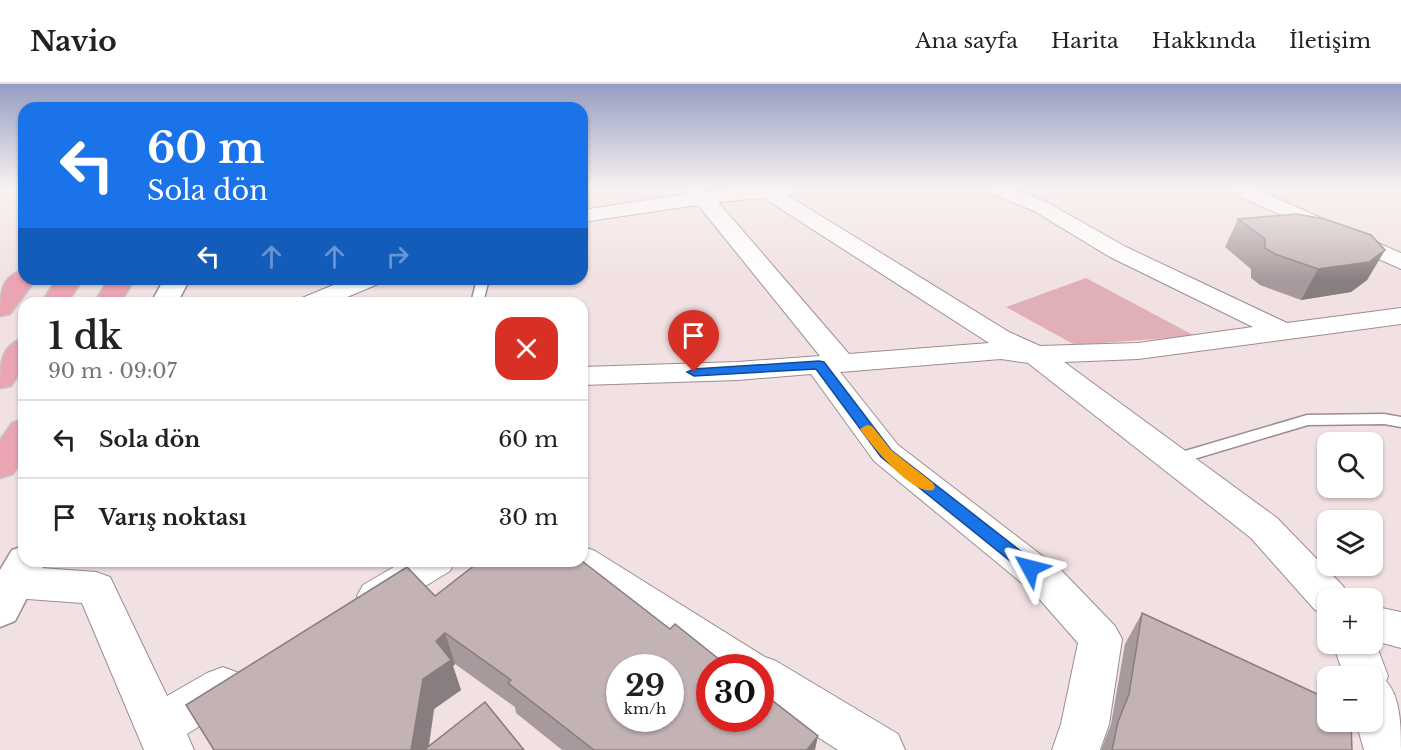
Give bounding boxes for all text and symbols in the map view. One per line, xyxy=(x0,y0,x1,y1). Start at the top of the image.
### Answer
text: Navio xyxy=(30,24,117,59)
text: Ana sayfa xyxy=(915,28,1018,54)
text: Harita xyxy=(1051,28,1119,54)
text: Hakkında xyxy=(1152,28,1256,54)
text: İletişim xyxy=(1289,28,1371,54)
text: 60 m xyxy=(147,122,265,174)
icon: left xyxy=(48,126,126,204)
text: Sola dön xyxy=(147,174,268,207)
icon: left xyxy=(192,240,225,273)
icon: ahead xyxy=(255,240,288,273)
icon: ahead xyxy=(318,240,351,273)
icon: right xyxy=(381,240,414,273)
pin xyxy=(668,310,719,372)
text: 1 dk xyxy=(48,314,122,359)
button: close xyxy=(495,317,558,380)
icon: arrive xyxy=(677,319,710,352)
text: 90 m · 09:07 xyxy=(48,359,177,383)
icon: left xyxy=(48,423,81,456)
text: Sola dön xyxy=(99,426,200,453)
text: 60 m xyxy=(498,426,558,453)
map controls xyxy=(1317,432,1383,732)
button: search xyxy=(1317,432,1383,498)
icon: arrive xyxy=(48,501,81,534)
text: Varış noktası xyxy=(99,504,247,531)
text: 30 m xyxy=(499,504,558,531)
button: layers xyxy=(1317,510,1383,576)
position arrow xyxy=(998,536,1062,600)
button: + xyxy=(1317,588,1383,654)
speed limit sign: 30 xyxy=(696,654,774,732)
button: − xyxy=(1317,666,1383,732)
text: 29 xyxy=(625,667,665,704)
text: km/h xyxy=(624,699,666,718)

